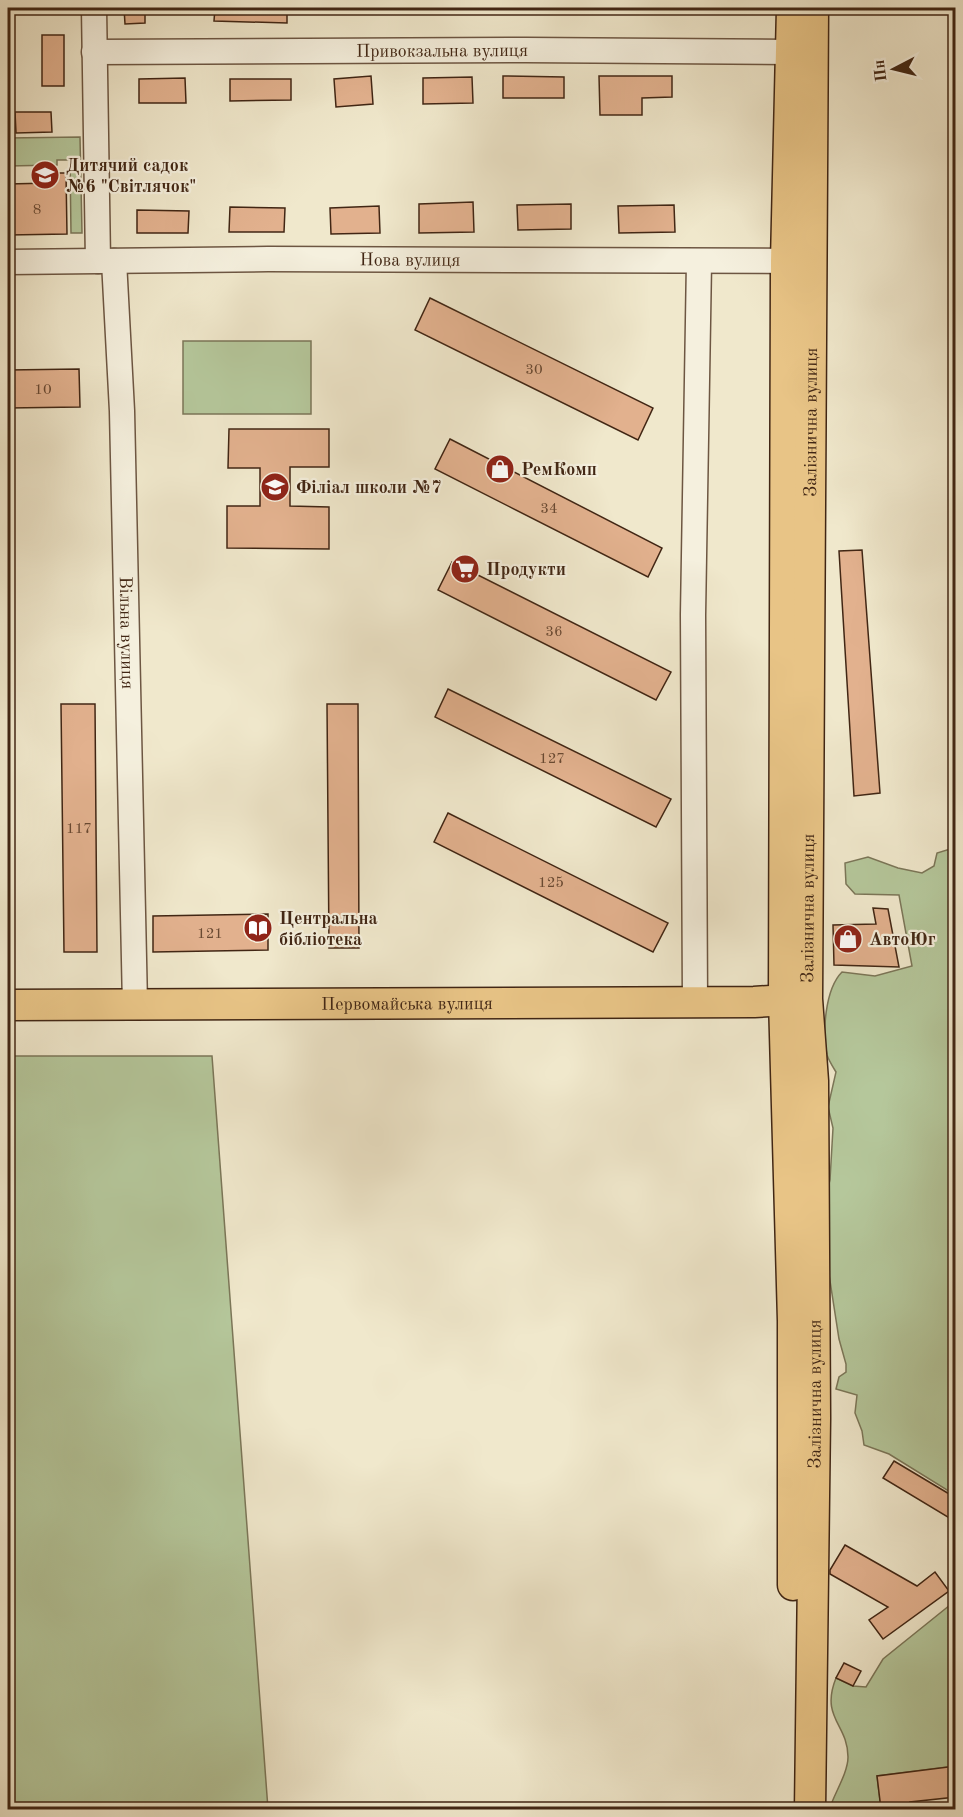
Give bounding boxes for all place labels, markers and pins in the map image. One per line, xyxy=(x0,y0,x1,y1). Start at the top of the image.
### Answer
place label: Дитячий садок №6 "Світлячок" xyxy=(66,157,196,196)
school or university icon: Дитячий садок №6 "Світлячок" xyxy=(29,159,61,191)
shop icon: РемКомп xyxy=(484,453,516,485)
place label: РемКомп xyxy=(521,461,597,479)
school or university icon: Філіал школи №7 xyxy=(259,471,291,503)
place label: Філіал школи №7 xyxy=(296,479,442,497)
supermarket icon: Продукти xyxy=(449,553,481,585)
place label: Продукти xyxy=(486,561,566,579)
place label: Центральна бібліотека xyxy=(279,910,378,949)
library icon: Центральна бібліотека xyxy=(242,912,274,944)
shop icon: АвтоЮг xyxy=(832,923,864,955)
place label: АвтоЮг xyxy=(869,931,936,949)

